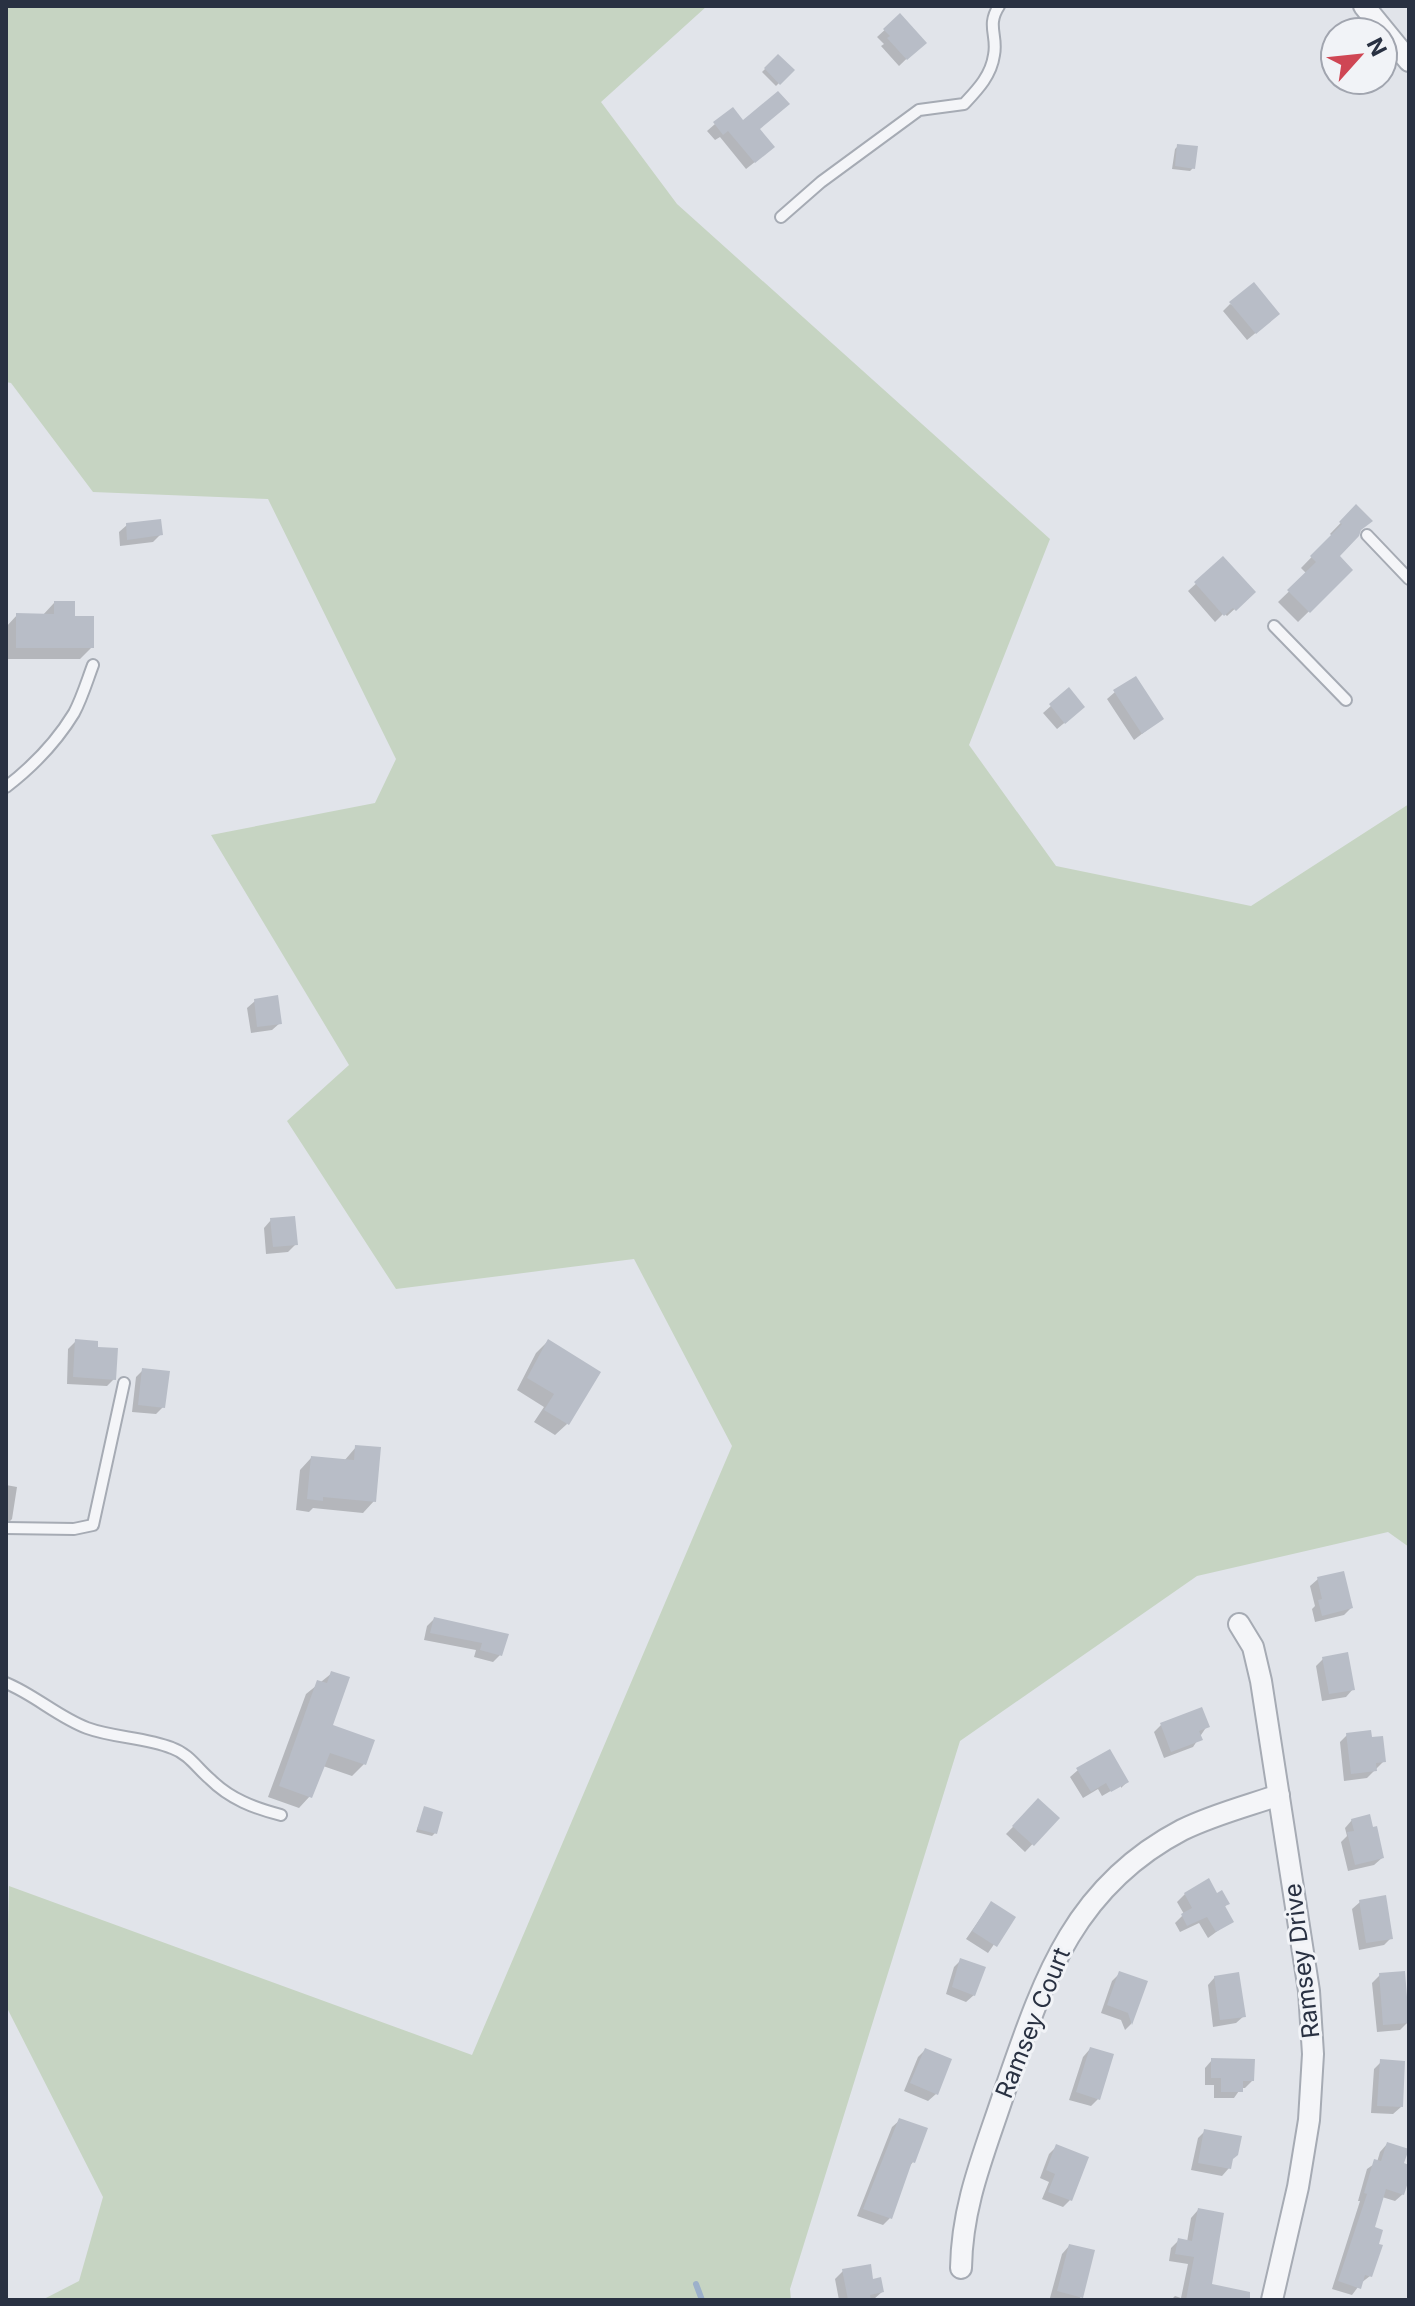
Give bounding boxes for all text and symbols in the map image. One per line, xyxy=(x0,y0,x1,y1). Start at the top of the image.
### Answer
north arrow xyxy=(1319,16,1399,96)
text: N xyxy=(1361,34,1392,60)
street label: Ramsey Drive xyxy=(1278,1882,1325,2040)
street label: Ramsey Court xyxy=(989,1943,1076,2102)

